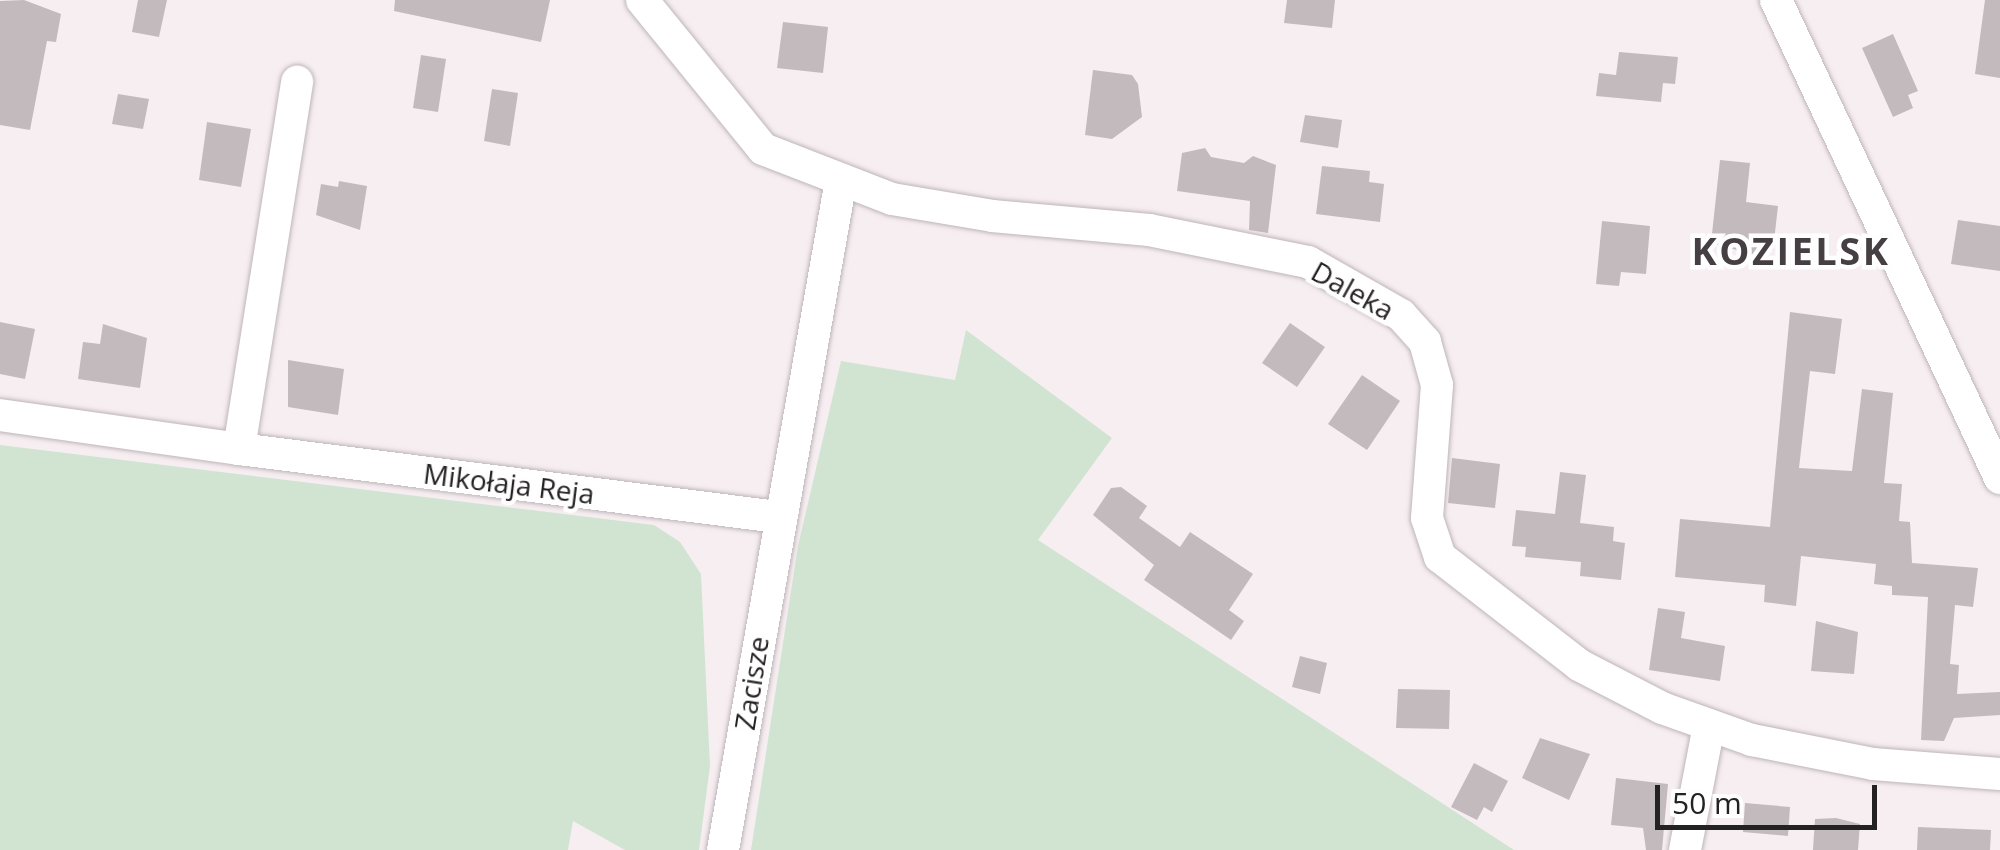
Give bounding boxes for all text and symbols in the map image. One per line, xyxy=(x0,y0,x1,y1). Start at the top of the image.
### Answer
district label: KOZIELSK xyxy=(1692,228,1890,274)
street label: Daleka xyxy=(1306,254,1400,326)
street label: Mikołaja Reja xyxy=(422,456,596,510)
street label: Zacisze xyxy=(727,634,775,732)
scale bar xyxy=(1660,765,1882,827)
text: 50 m xyxy=(1672,782,1742,823)

